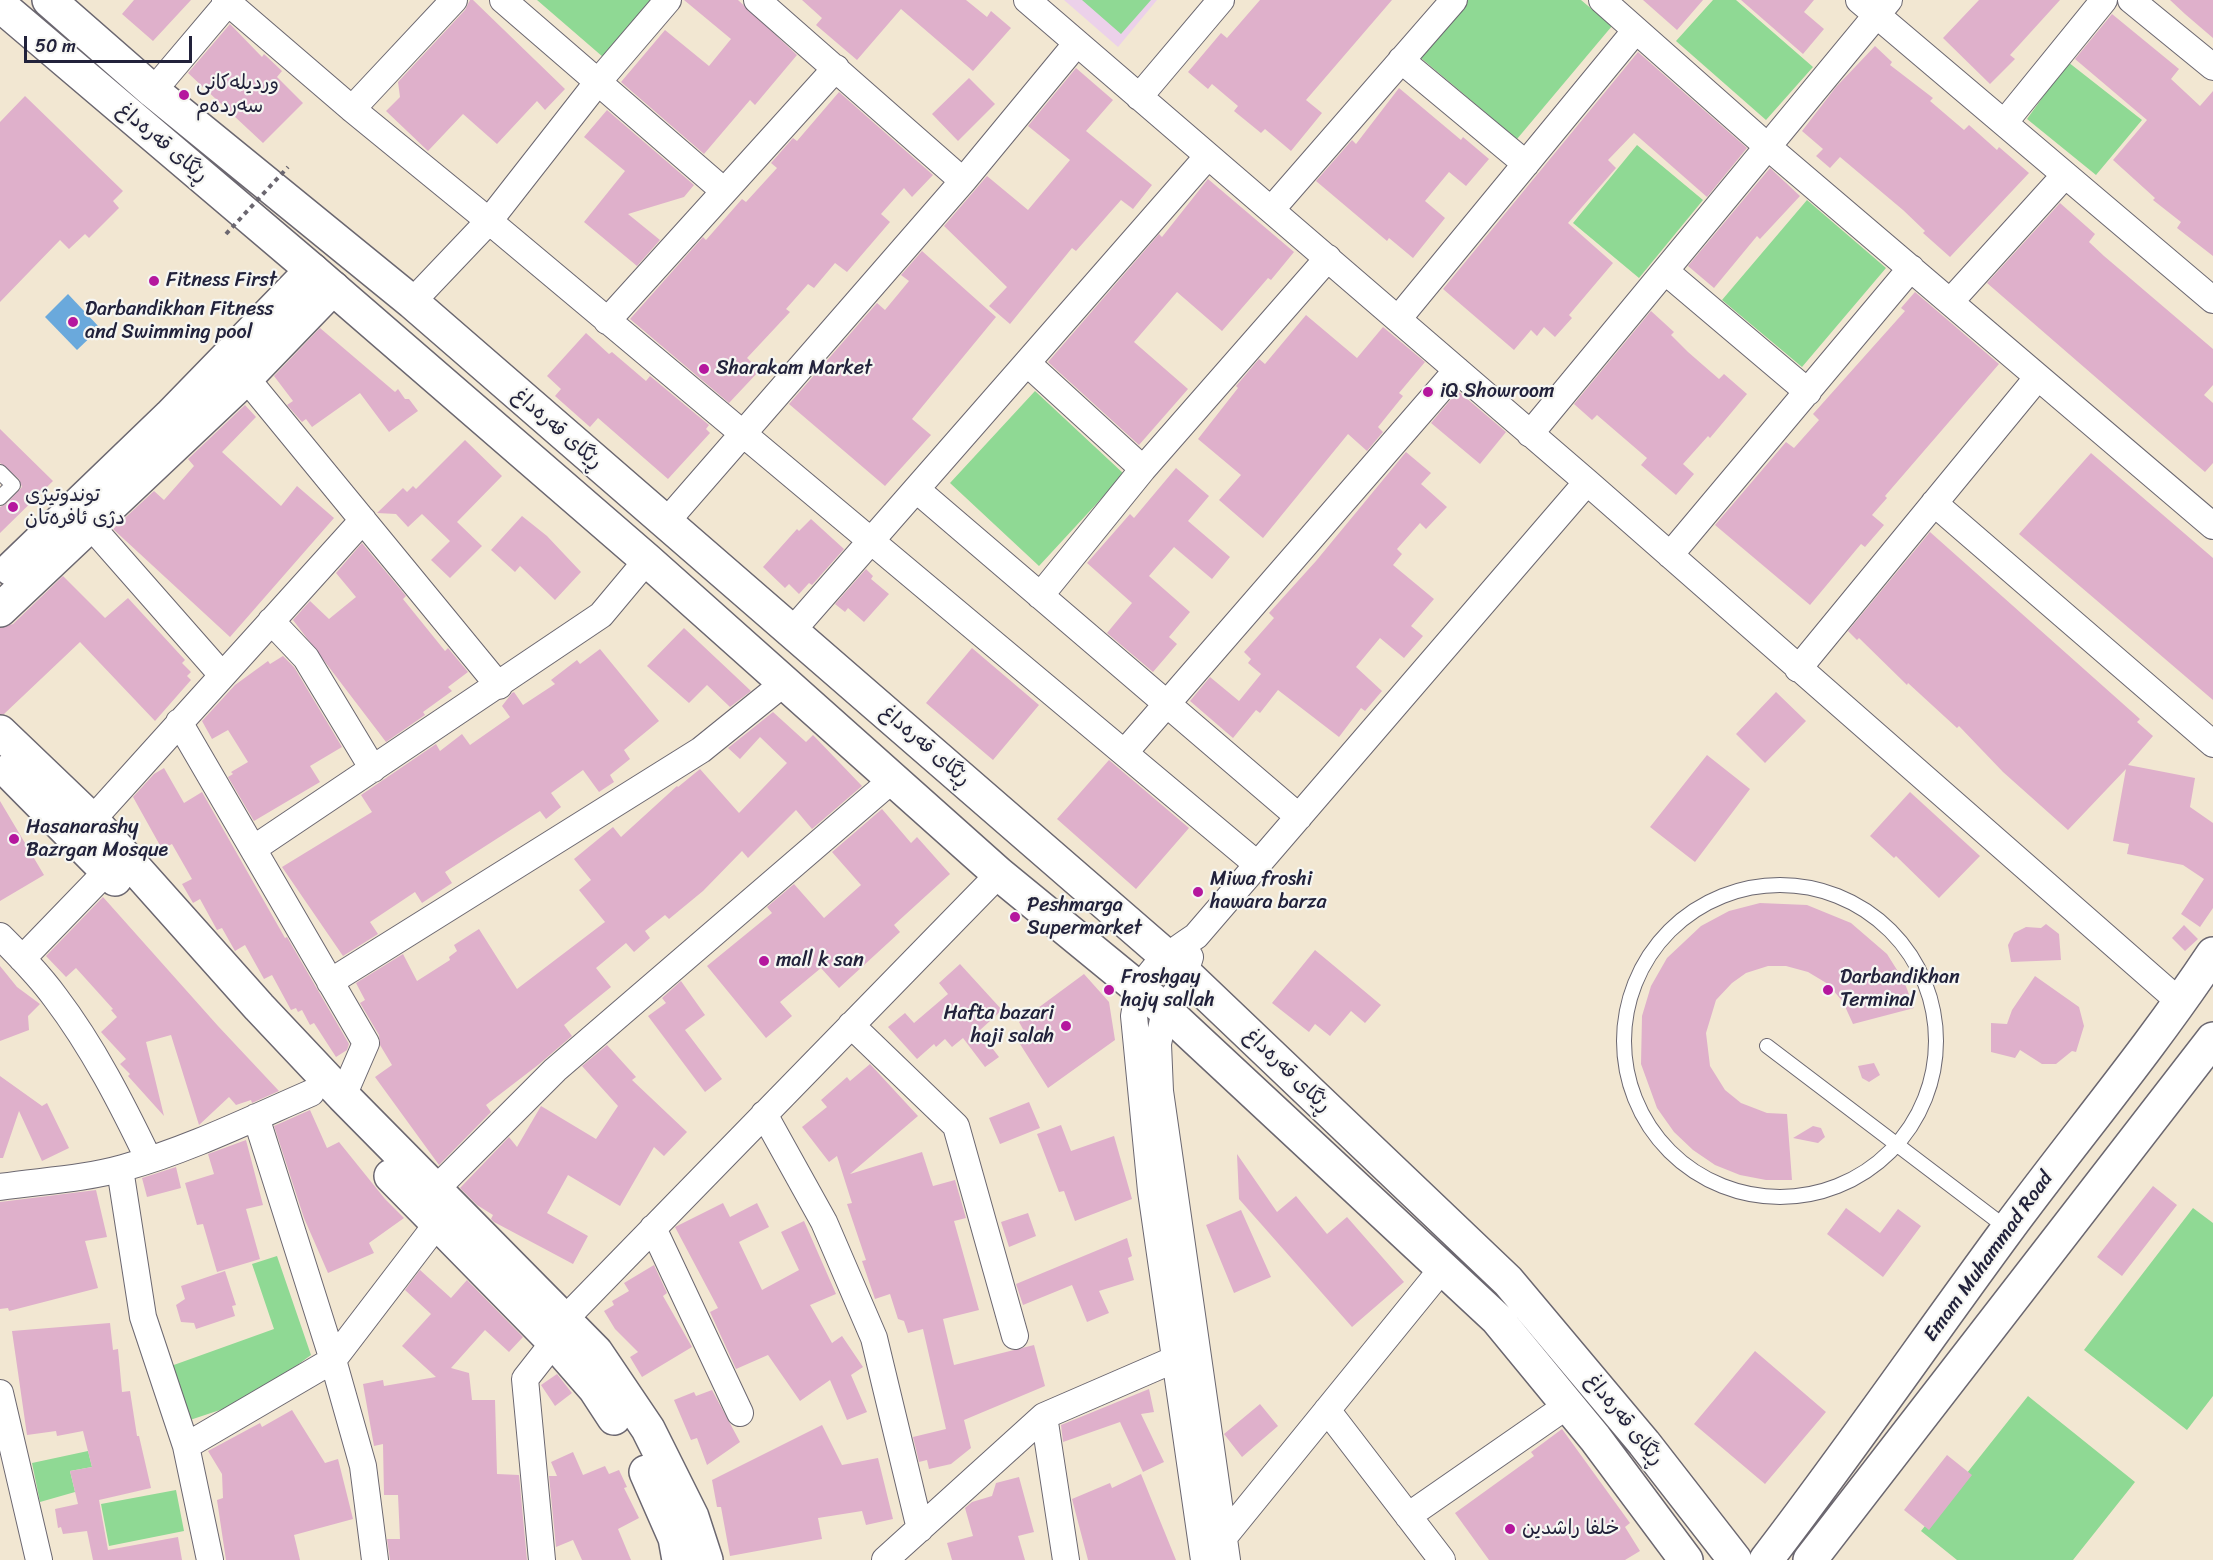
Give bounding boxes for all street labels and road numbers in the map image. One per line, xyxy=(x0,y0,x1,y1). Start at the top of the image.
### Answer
street label: ڕێگای قەرەداغ xyxy=(112,98,212,188)
street label: ڕێگای قەرەداغ xyxy=(507,384,607,474)
street label: ڕێگای قەرەداغ xyxy=(875,701,975,791)
street label: ڕێگای قەرەداغ xyxy=(1239,1024,1335,1118)
street label: Emam Muhammad Road xyxy=(1919,1167,2059,1347)
street label: ڕێگای قەرەداغ xyxy=(1580,1369,1668,1471)

